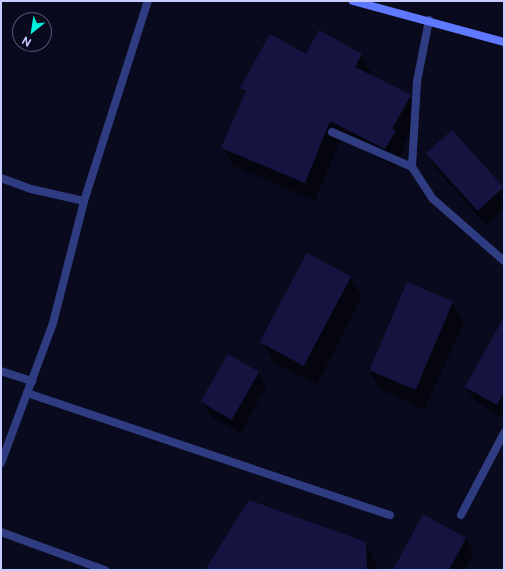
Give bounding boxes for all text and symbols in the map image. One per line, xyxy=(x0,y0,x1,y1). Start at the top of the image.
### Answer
north arrow xyxy=(12,12,52,52)
text: N xyxy=(20,34,33,49)

